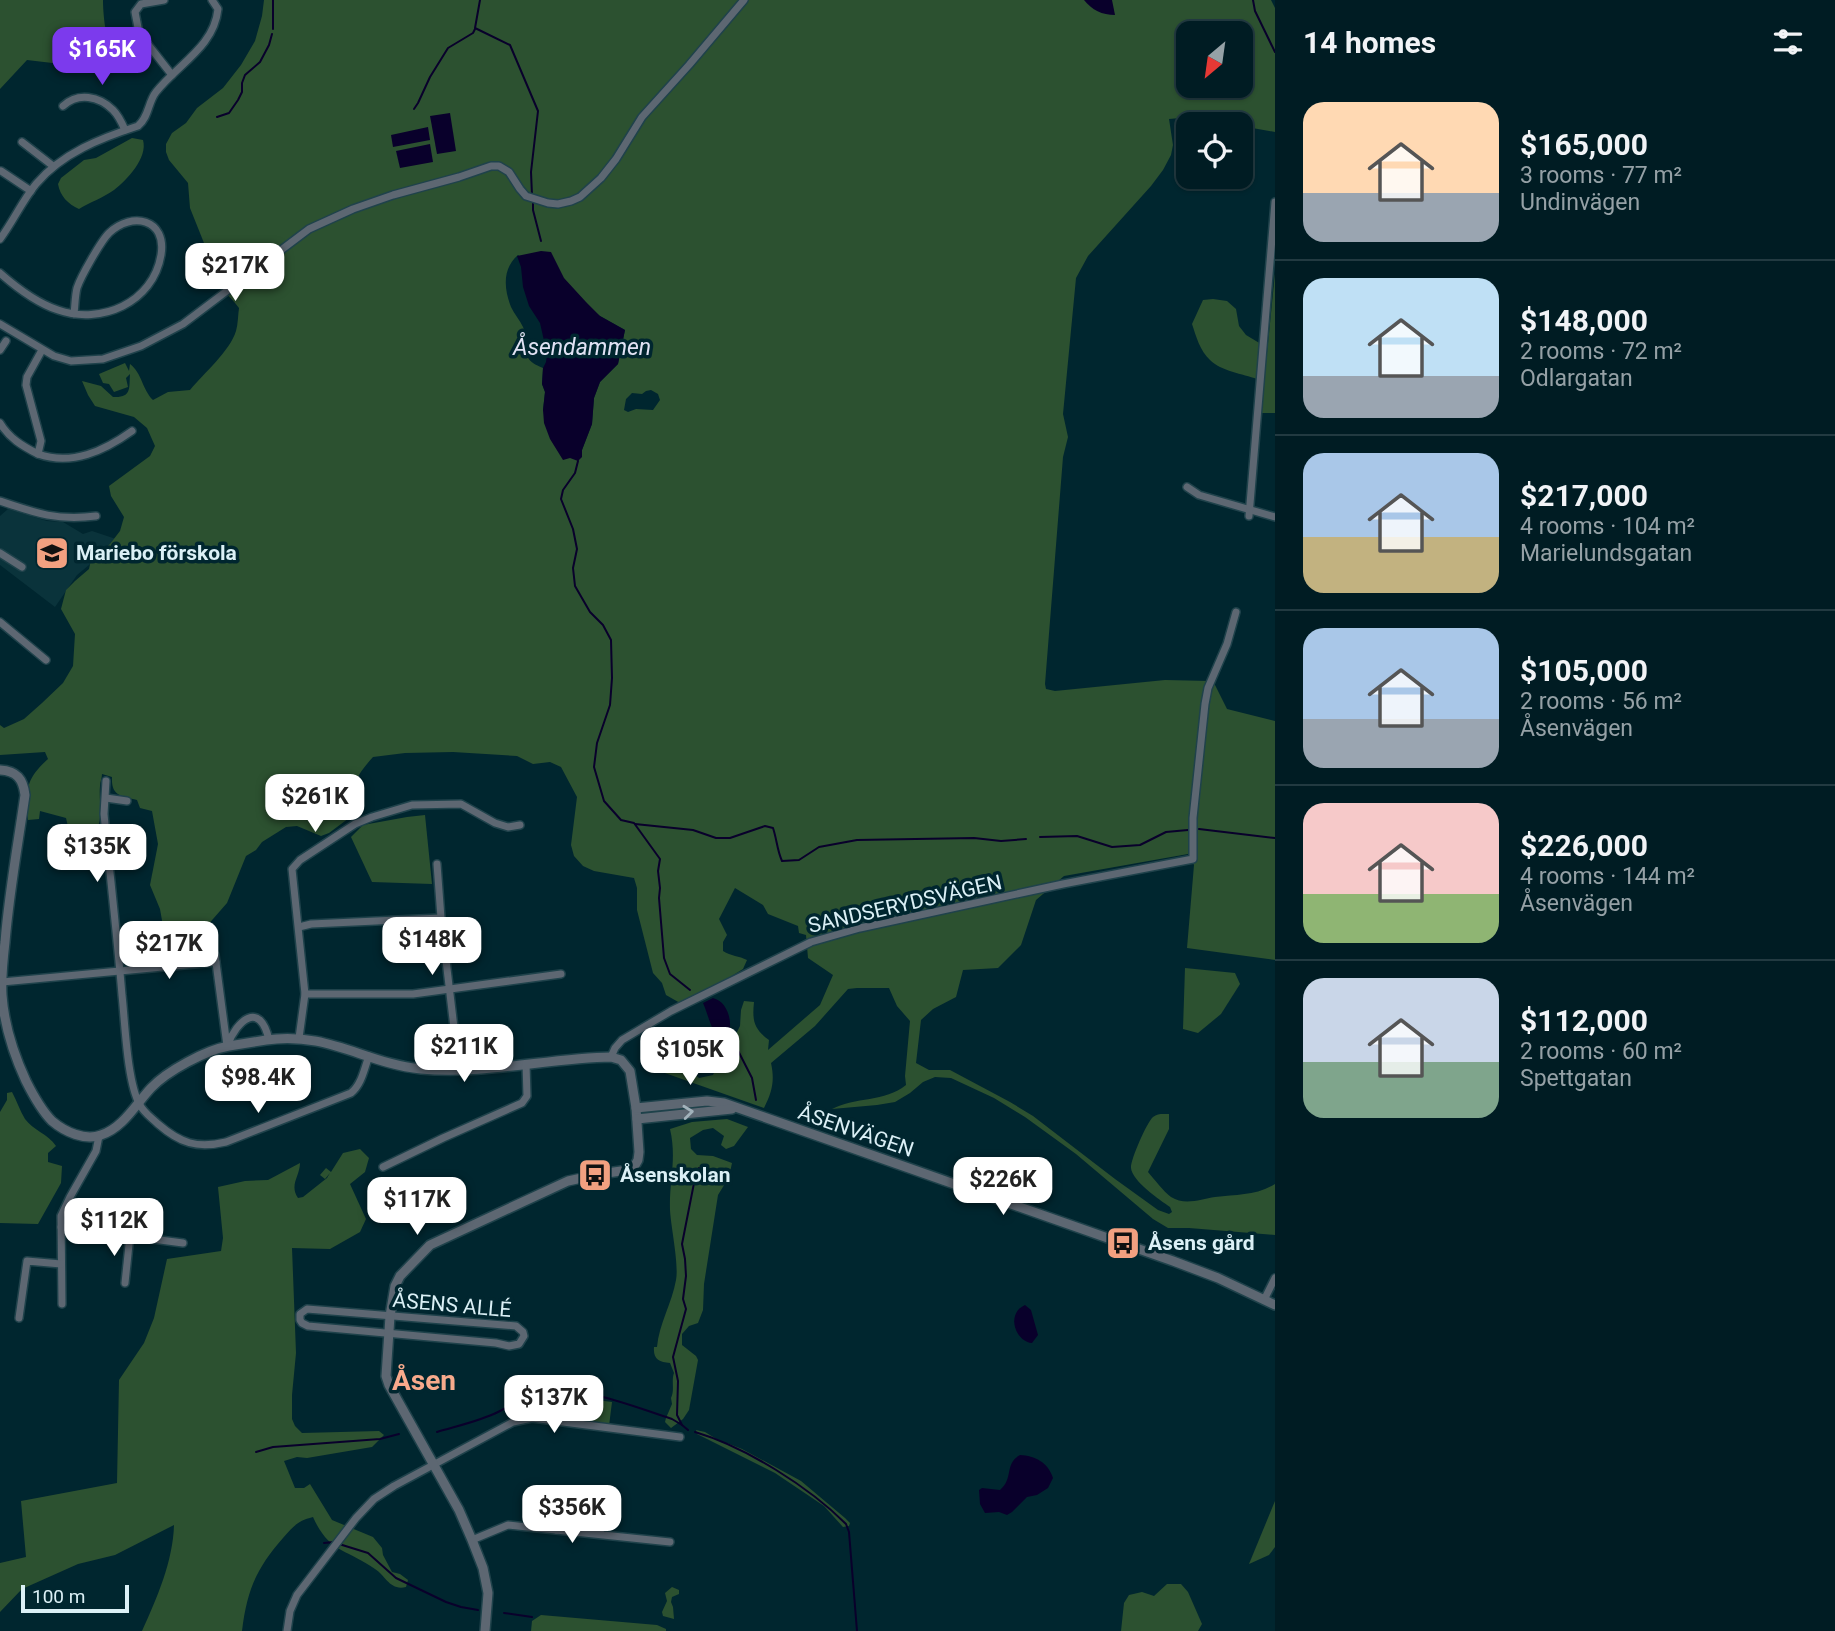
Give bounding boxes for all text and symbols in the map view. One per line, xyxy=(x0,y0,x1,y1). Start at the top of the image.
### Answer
north arrow xyxy=(1176,21,1253,98)
map controls xyxy=(1176,21,1253,189)
icon: filters xyxy=(1769,23,1807,61)
text: 14 homes xyxy=(1303,25,1436,60)
pin: $165K xyxy=(53,28,151,87)
text: $165K xyxy=(68,36,136,63)
button: locate xyxy=(1176,112,1253,189)
text: $165,000 xyxy=(1520,127,1648,162)
icon: home xyxy=(1359,130,1443,214)
text: 3 rooms · 77 m² xyxy=(1520,162,1682,189)
text: Undinvägen xyxy=(1520,189,1640,216)
pin: $217K xyxy=(186,244,284,303)
text: $217K xyxy=(201,252,269,279)
text: $148,000 xyxy=(1520,303,1648,338)
icon: home xyxy=(1359,306,1443,390)
water label: Åsendammen xyxy=(512,332,651,361)
text: 2 rooms · 72 m² xyxy=(1520,338,1682,365)
text: Odlargatan xyxy=(1520,365,1633,392)
text: $217,000 xyxy=(1520,478,1648,513)
icon: home xyxy=(1359,481,1443,565)
text: 4 rooms · 104 m² xyxy=(1520,513,1695,540)
school or university icon: Mariebo förskola xyxy=(33,534,71,572)
text: Marielundsgatan xyxy=(1520,540,1692,567)
place label: Mariebo förskola xyxy=(76,541,237,565)
text: $105,000 xyxy=(1520,653,1648,688)
icon: home xyxy=(1359,656,1443,740)
text: 2 rooms · 56 m² xyxy=(1520,688,1682,715)
text: Åsenvägen xyxy=(1520,715,1633,742)
pin: $261K xyxy=(266,774,364,834)
text: $261K xyxy=(281,783,349,810)
pin: $135K xyxy=(48,824,146,884)
text: $226,000 xyxy=(1520,828,1648,863)
icon: home xyxy=(1359,831,1443,915)
text: $135K xyxy=(63,833,131,860)
text: 4 rooms · 144 m² xyxy=(1520,863,1695,890)
street label: SANDSERYDSVÄGEN xyxy=(806,870,1004,938)
text: Åsenvägen xyxy=(1520,890,1633,917)
pin: $148K xyxy=(383,918,481,977)
pin: $217K xyxy=(120,922,218,981)
text: $148K xyxy=(398,926,466,953)
text: $217K xyxy=(135,930,203,957)
text: $112,000 xyxy=(1520,1003,1648,1038)
icon: home xyxy=(1359,1006,1443,1090)
pin: $211K xyxy=(415,1024,513,1084)
pin: $105K xyxy=(641,1028,739,1087)
text: $211K xyxy=(430,1033,498,1060)
text: $105K xyxy=(656,1036,724,1063)
text: 2 rooms · 60 m² xyxy=(1520,1038,1682,1065)
pin: $98.4K xyxy=(201,1056,315,1115)
text: $98.4K xyxy=(221,1064,295,1091)
text: Spettgatan xyxy=(1520,1065,1632,1092)
street label: ÅSENVÄGEN xyxy=(795,1100,917,1162)
one-way arrow xyxy=(682,1105,694,1120)
bus stop icon: Åsenskolan xyxy=(576,1156,614,1194)
pin: $226K xyxy=(954,1158,1052,1217)
place label: Åsenskolan xyxy=(620,1163,730,1187)
text: $226K xyxy=(969,1166,1037,1193)
pin: $117K xyxy=(368,1178,466,1237)
text: $117K xyxy=(383,1186,451,1213)
pin: $112K xyxy=(65,1198,163,1258)
text: $112K xyxy=(80,1207,148,1234)
bus stop icon: Åsens gård xyxy=(1104,1224,1142,1262)
place label: Åsens gård xyxy=(1148,1231,1255,1255)
street label: ÅSENS ALLÉ xyxy=(392,1288,512,1322)
district label: Åsen xyxy=(392,1363,456,1397)
pin: $137K xyxy=(505,1376,603,1435)
text: $137K xyxy=(520,1384,588,1411)
pin: $356K xyxy=(523,1486,621,1545)
text: $356K xyxy=(538,1494,606,1521)
scale bar xyxy=(21,1582,130,1614)
text: 100 m xyxy=(32,1585,85,1608)

